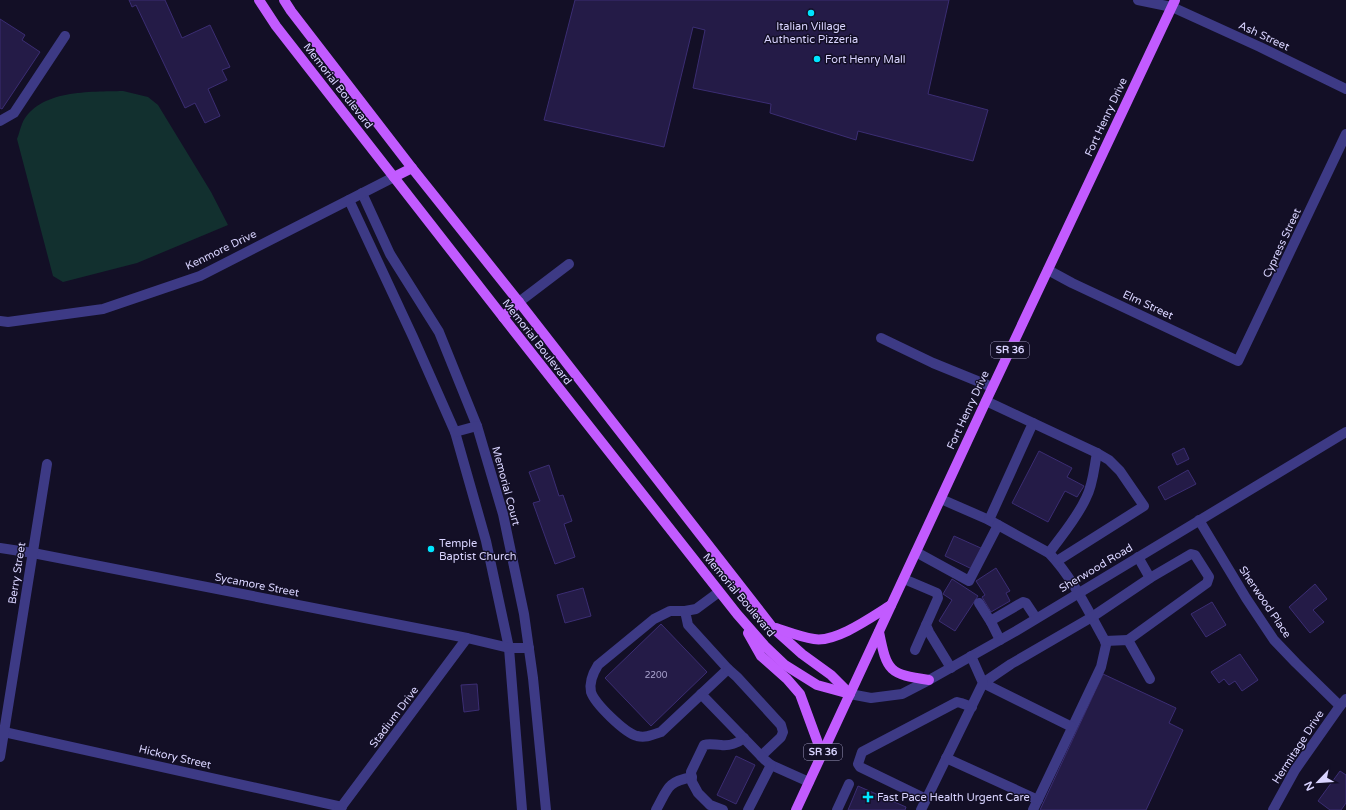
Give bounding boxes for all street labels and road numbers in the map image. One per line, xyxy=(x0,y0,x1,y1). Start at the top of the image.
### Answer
street label: Ash Street xyxy=(1237,19,1291,53)
street label: Memorial Boulevard xyxy=(301,41,375,131)
street label: Fort Henry Drive xyxy=(1082,76,1130,158)
street label: Cypress Street xyxy=(1260,206,1304,280)
street label: Kenmore Drive xyxy=(183,227,259,273)
street label: Elm Street xyxy=(1121,288,1175,322)
street label: Memorial Boulevard xyxy=(500,297,574,387)
road number: SR 36 xyxy=(991,342,1029,358)
street label: Fort Henry Drive xyxy=(944,369,992,451)
street label: Memorial Court xyxy=(489,445,523,527)
street label: Berry Street xyxy=(6,541,28,605)
street label: Sherwood Road xyxy=(1057,541,1135,595)
street label: Memorial Boulevard xyxy=(700,551,778,639)
street label: Sherwood Place xyxy=(1236,564,1294,640)
street label: Sycamore Street xyxy=(214,570,300,600)
street label: Stadium Drive xyxy=(367,684,421,750)
street label: Hermitage Drive xyxy=(1269,708,1327,786)
street label: Hickory Street xyxy=(138,742,212,772)
road number: SR 36 xyxy=(804,744,842,760)

